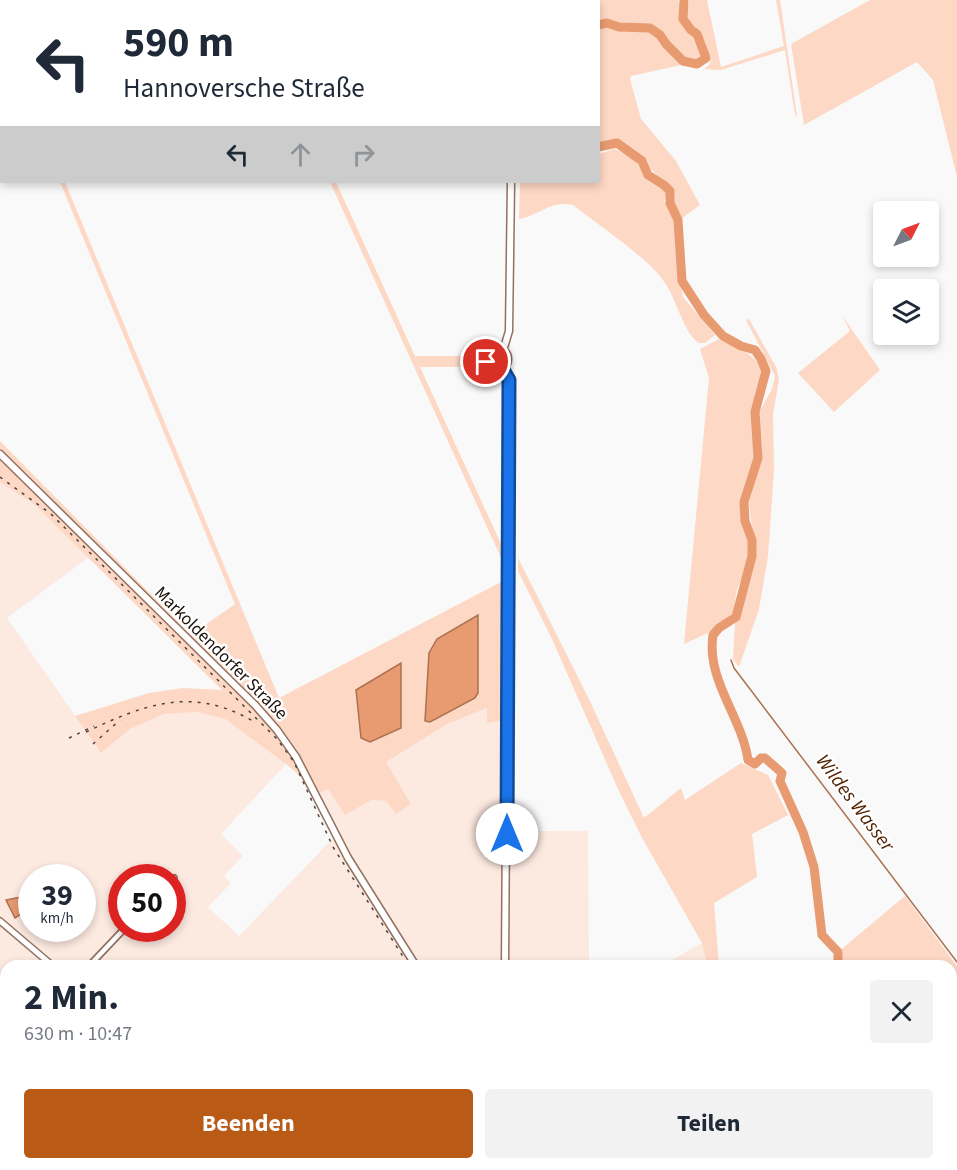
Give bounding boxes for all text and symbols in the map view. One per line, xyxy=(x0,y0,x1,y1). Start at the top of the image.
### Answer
text: 590 m xyxy=(123,13,234,73)
icon: left xyxy=(24,24,102,102)
text: Hannoversche Straße xyxy=(123,69,365,108)
icon: left xyxy=(221,138,254,171)
icon: ahead xyxy=(284,138,317,171)
icon: right xyxy=(347,138,380,171)
north arrow xyxy=(873,201,939,267)
map controls xyxy=(873,201,939,345)
button: layers xyxy=(873,279,939,345)
pin xyxy=(460,336,511,387)
icon: arrive xyxy=(469,345,502,378)
street label: Markoldendorfer Straße xyxy=(149,581,293,725)
water label: Wildes Wasser xyxy=(809,749,902,858)
position arrow xyxy=(475,802,539,866)
speed limit sign: 50 xyxy=(108,864,186,942)
text: 39 xyxy=(41,874,73,917)
text: km/h xyxy=(40,908,74,929)
text: 2 Min. xyxy=(24,972,119,1023)
button: close xyxy=(870,980,933,1043)
text: 630 m · 10:47 xyxy=(24,1020,132,1048)
button: Beenden xyxy=(24,1089,473,1158)
button: Teilen xyxy=(485,1089,933,1158)

